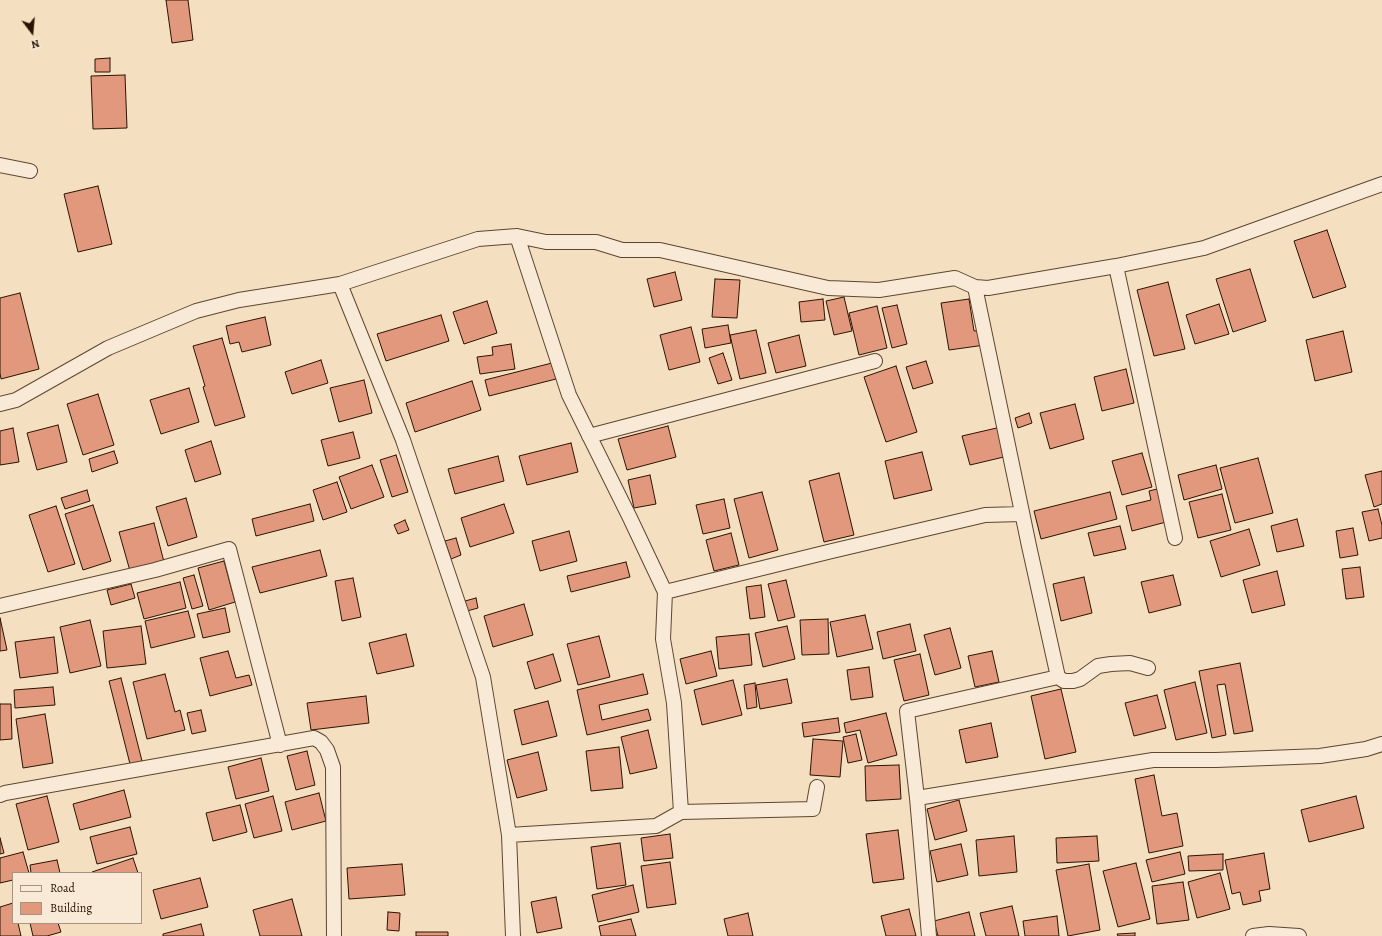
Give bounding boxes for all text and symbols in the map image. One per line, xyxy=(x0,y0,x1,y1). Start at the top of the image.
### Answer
north arrow xyxy=(12,12,52,52)
text: N xyxy=(30,36,41,52)
legend xyxy=(12,872,142,924)
text: Road xyxy=(50,880,75,896)
text: Building xyxy=(50,900,92,916)

